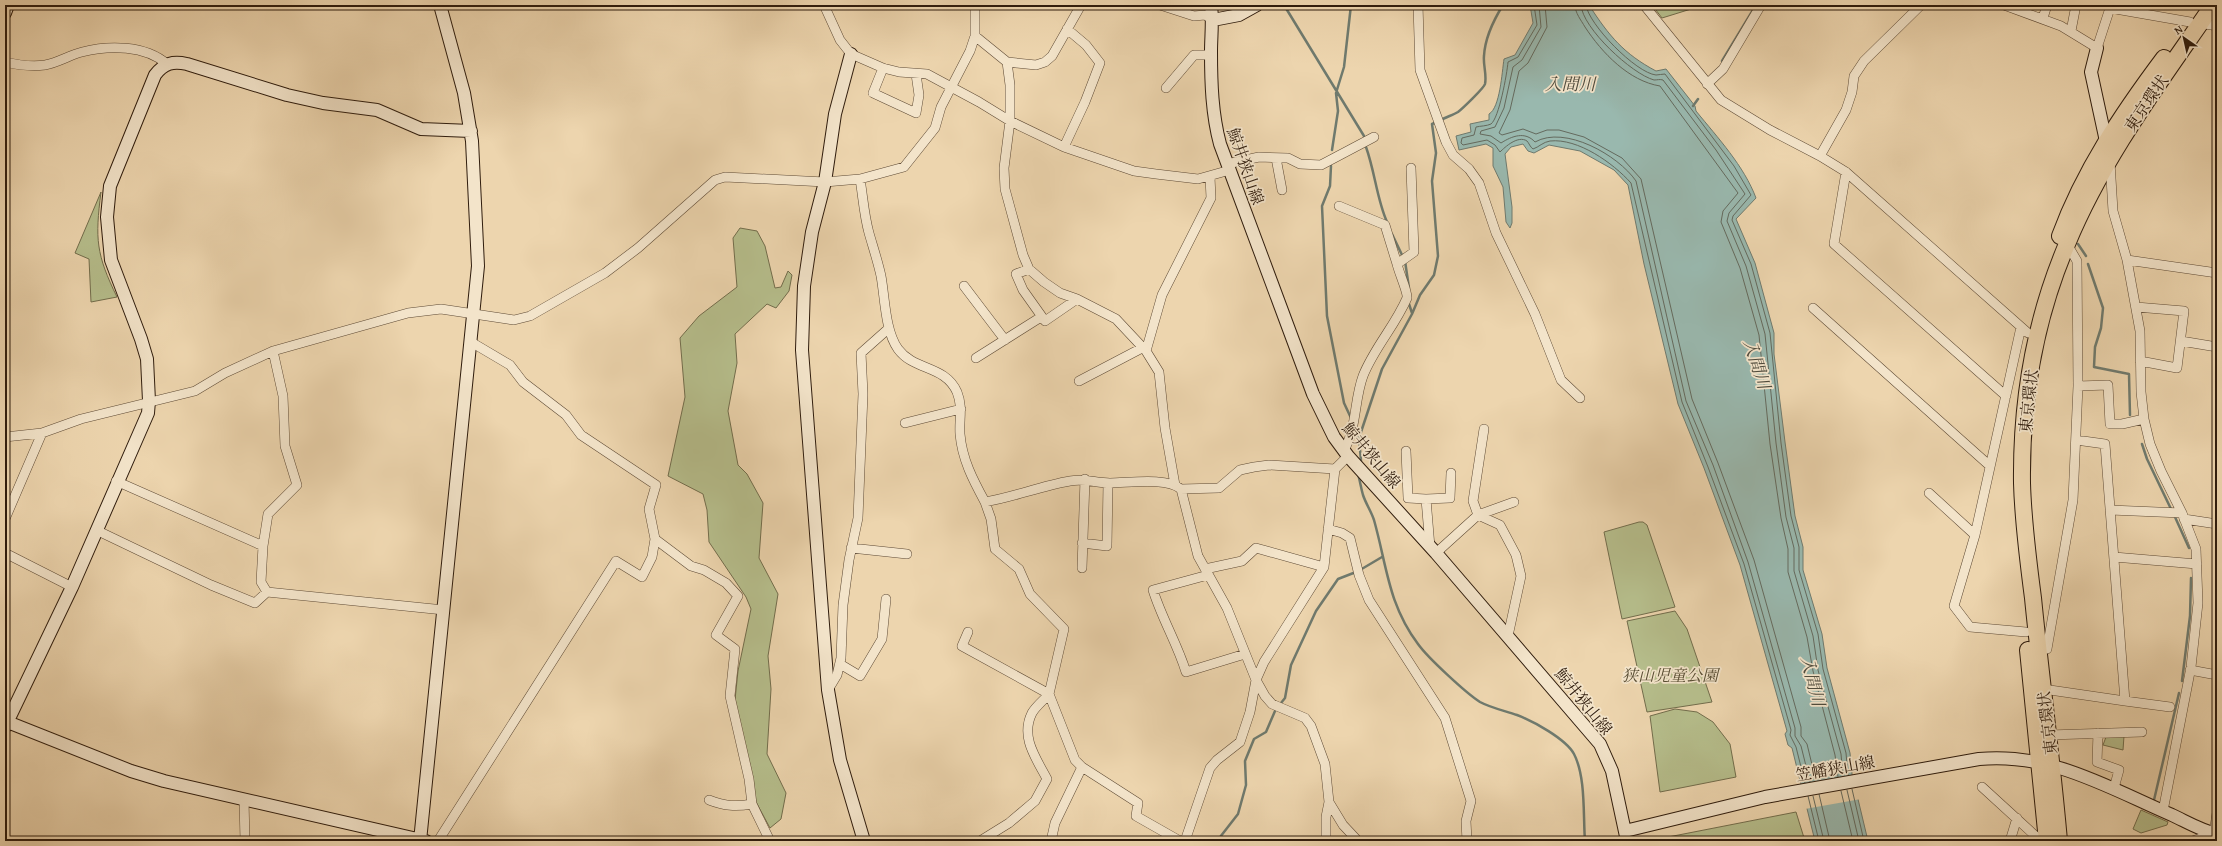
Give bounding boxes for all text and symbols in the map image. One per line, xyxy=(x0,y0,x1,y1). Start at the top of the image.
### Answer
north arrow xyxy=(2164,18,2204,58)
text: N xyxy=(2171,21,2186,38)
street label: 東京環状 xyxy=(2118,70,2174,136)
water label: 入間川 xyxy=(1545,71,1597,96)
street label: 鯨井狭山線 xyxy=(1222,124,1270,208)
water label: 入間川 xyxy=(1738,336,1778,394)
street label: 東京環状 xyxy=(2013,368,2043,434)
street label: 鯨井狭山線 xyxy=(1337,417,1407,493)
water label: 入間川 xyxy=(1795,653,1832,711)
street label: 鯨井狭山線 xyxy=(1549,662,1619,740)
park label: 狭山児童公園 xyxy=(1622,663,1721,687)
street label: 東京環状 xyxy=(2031,690,2063,756)
street label: 笠幡狭山線 xyxy=(1794,749,1876,787)

